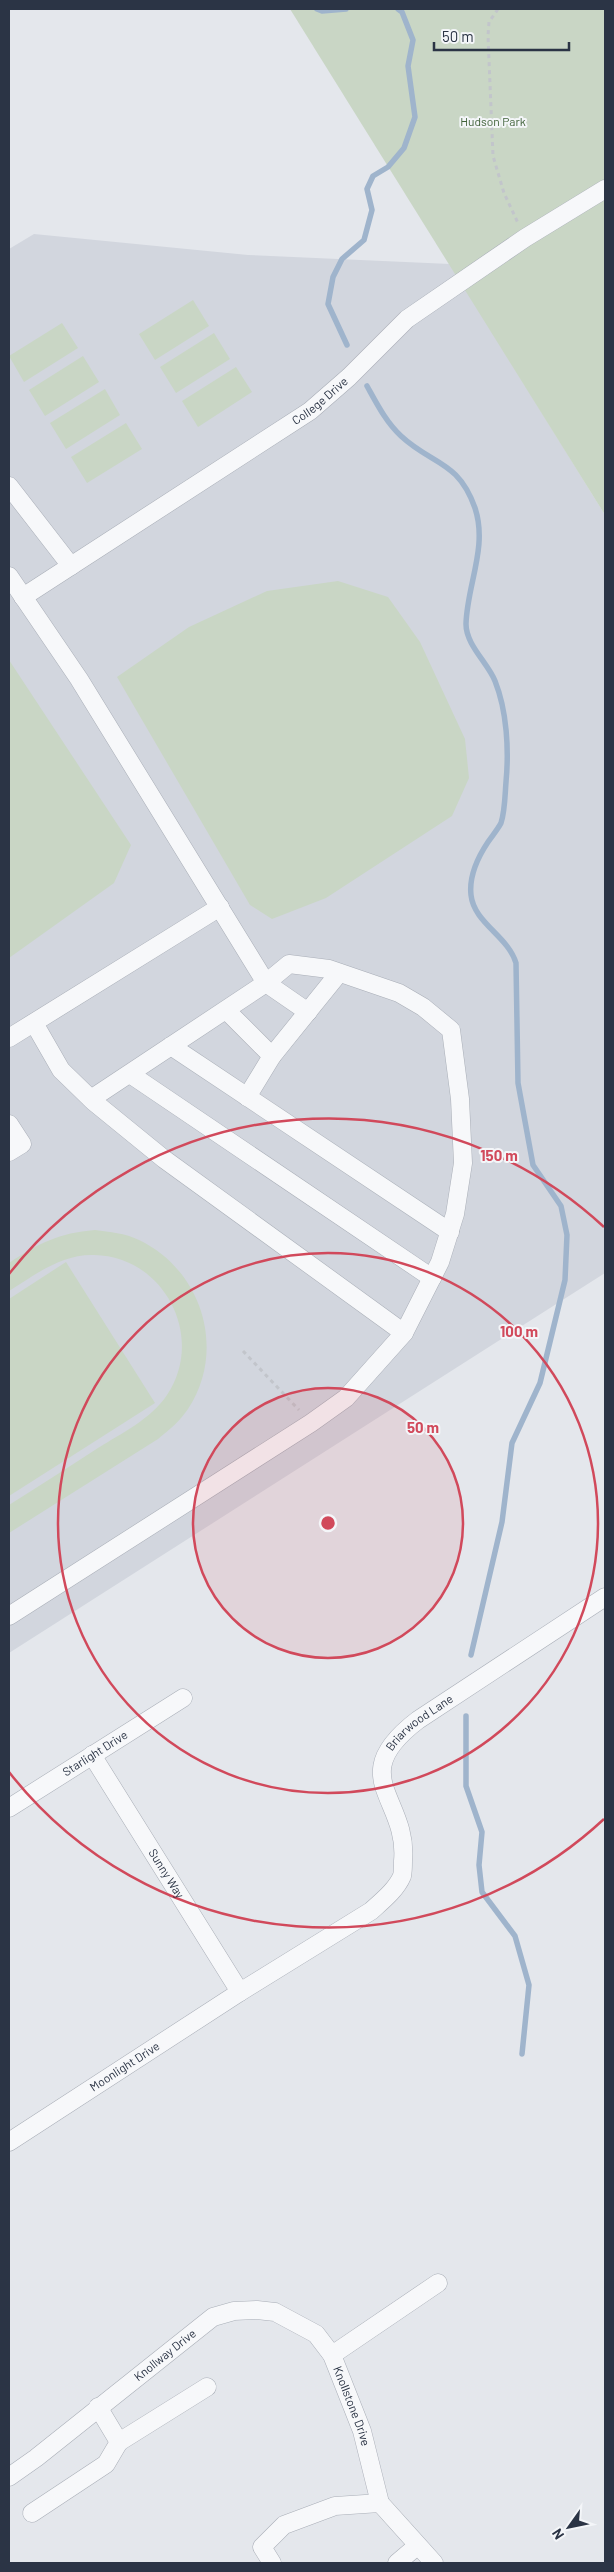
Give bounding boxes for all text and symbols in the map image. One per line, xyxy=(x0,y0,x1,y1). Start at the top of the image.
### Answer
scale bar xyxy=(434,20,569,52)
text: 50 m xyxy=(442,27,474,45)
park label: Hudson Park xyxy=(460,114,526,128)
street label: College Drive xyxy=(289,374,350,427)
text: 150 m xyxy=(480,1146,518,1164)
text: 100 m xyxy=(500,1322,538,1340)
text: 50 m xyxy=(407,1418,439,1436)
centre of rings xyxy=(319,1514,337,1532)
street label: Briarwood Lane xyxy=(382,1691,455,1753)
street label: Starlight Drive xyxy=(60,1727,130,1778)
street label: Sunny Way xyxy=(146,1846,188,1901)
street label: Moonlight Drive xyxy=(87,2038,162,2094)
street label: Knollway Drive xyxy=(131,2326,198,2383)
street label: Knollstone Drive xyxy=(331,2364,373,2447)
north arrow xyxy=(544,2502,594,2552)
text: N xyxy=(548,2526,567,2543)

